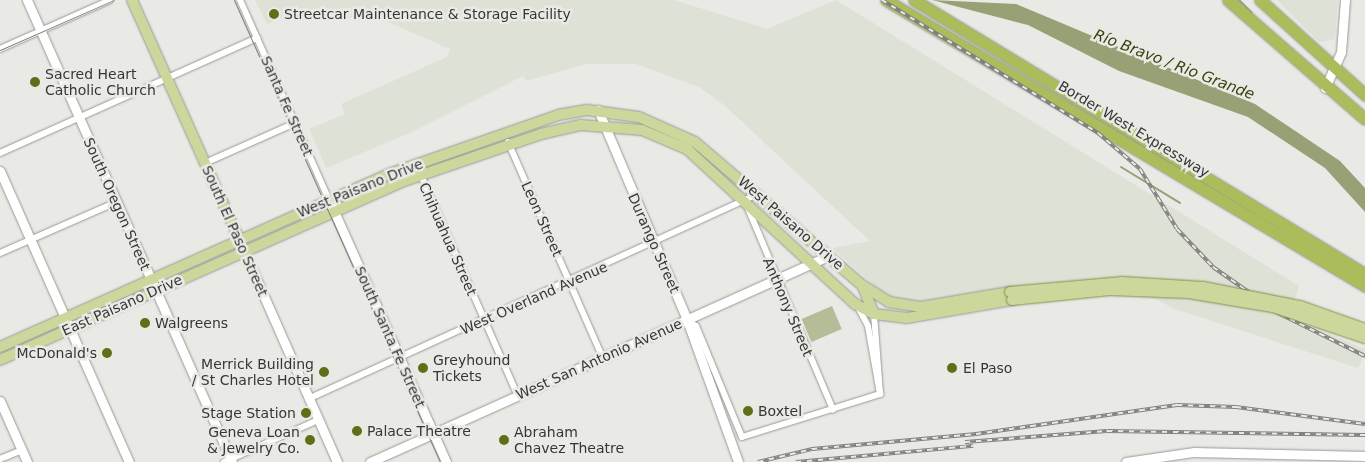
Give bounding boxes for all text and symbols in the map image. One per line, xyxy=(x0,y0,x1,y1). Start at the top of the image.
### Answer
place label: Streetcar Maintenance & Storage Facility xyxy=(284,6,571,22)
marker: Streetcar Maintenance & Storage Facility xyxy=(268,8,280,20)
water label: Río Bravo / Rio Grande xyxy=(1091,26,1257,104)
street label: Santa Fe Street xyxy=(257,53,317,159)
place label: Sacred Heart Catholic Church xyxy=(45,66,156,98)
marker: Sacred Heart Catholic Church xyxy=(29,76,41,88)
street label: Border West Expressway xyxy=(1055,77,1213,181)
street label: South Oregon Street xyxy=(80,135,154,273)
street label: West Paisano Drive xyxy=(295,155,425,221)
street label: South El Paso Street xyxy=(199,163,271,299)
street label: West Paisano Drive xyxy=(735,173,847,273)
street label: Leon Street xyxy=(518,179,566,259)
street label: Chihuahua Street xyxy=(415,180,481,298)
street label: Durango Street xyxy=(625,191,683,295)
street label: Anthony Street xyxy=(760,255,816,359)
street label: West Overland Avenue xyxy=(458,258,610,338)
street label: South Santa Fe Street xyxy=(351,264,429,410)
street label: East Paisano Drive xyxy=(59,271,185,339)
place label: Walgreens xyxy=(155,315,228,331)
street label: West San Antonio Avenue xyxy=(513,315,685,403)
marker: Walgreens xyxy=(139,317,151,329)
place label: McDonald's xyxy=(17,345,97,361)
marker: McDonald's xyxy=(101,347,113,359)
place label: Greyhound Tickets xyxy=(433,352,510,384)
place label: Merrick Building / St Charles Hotel xyxy=(192,356,314,388)
place label: El Paso xyxy=(963,360,1012,376)
marker: El Paso xyxy=(945,361,959,375)
marker: Greyhound Tickets xyxy=(417,362,429,374)
marker: Merrick Building / St Charles Hotel xyxy=(318,366,330,378)
place label: Boxtel xyxy=(758,403,802,419)
place label: Stage Station xyxy=(201,405,296,421)
marker: Boxtel xyxy=(742,405,754,417)
marker: Stage Station xyxy=(300,407,312,419)
place label: Palace Theatre xyxy=(367,423,471,439)
place label: Geneva Loan & Jewelry Co. xyxy=(207,424,300,457)
place label: Abraham Chavez Theatre xyxy=(514,424,624,457)
marker: Palace Theatre xyxy=(351,425,363,437)
marker: Geneva Loan & Jewelry Co. xyxy=(304,434,316,446)
marker: Abraham Chavez Theatre xyxy=(498,434,510,446)

